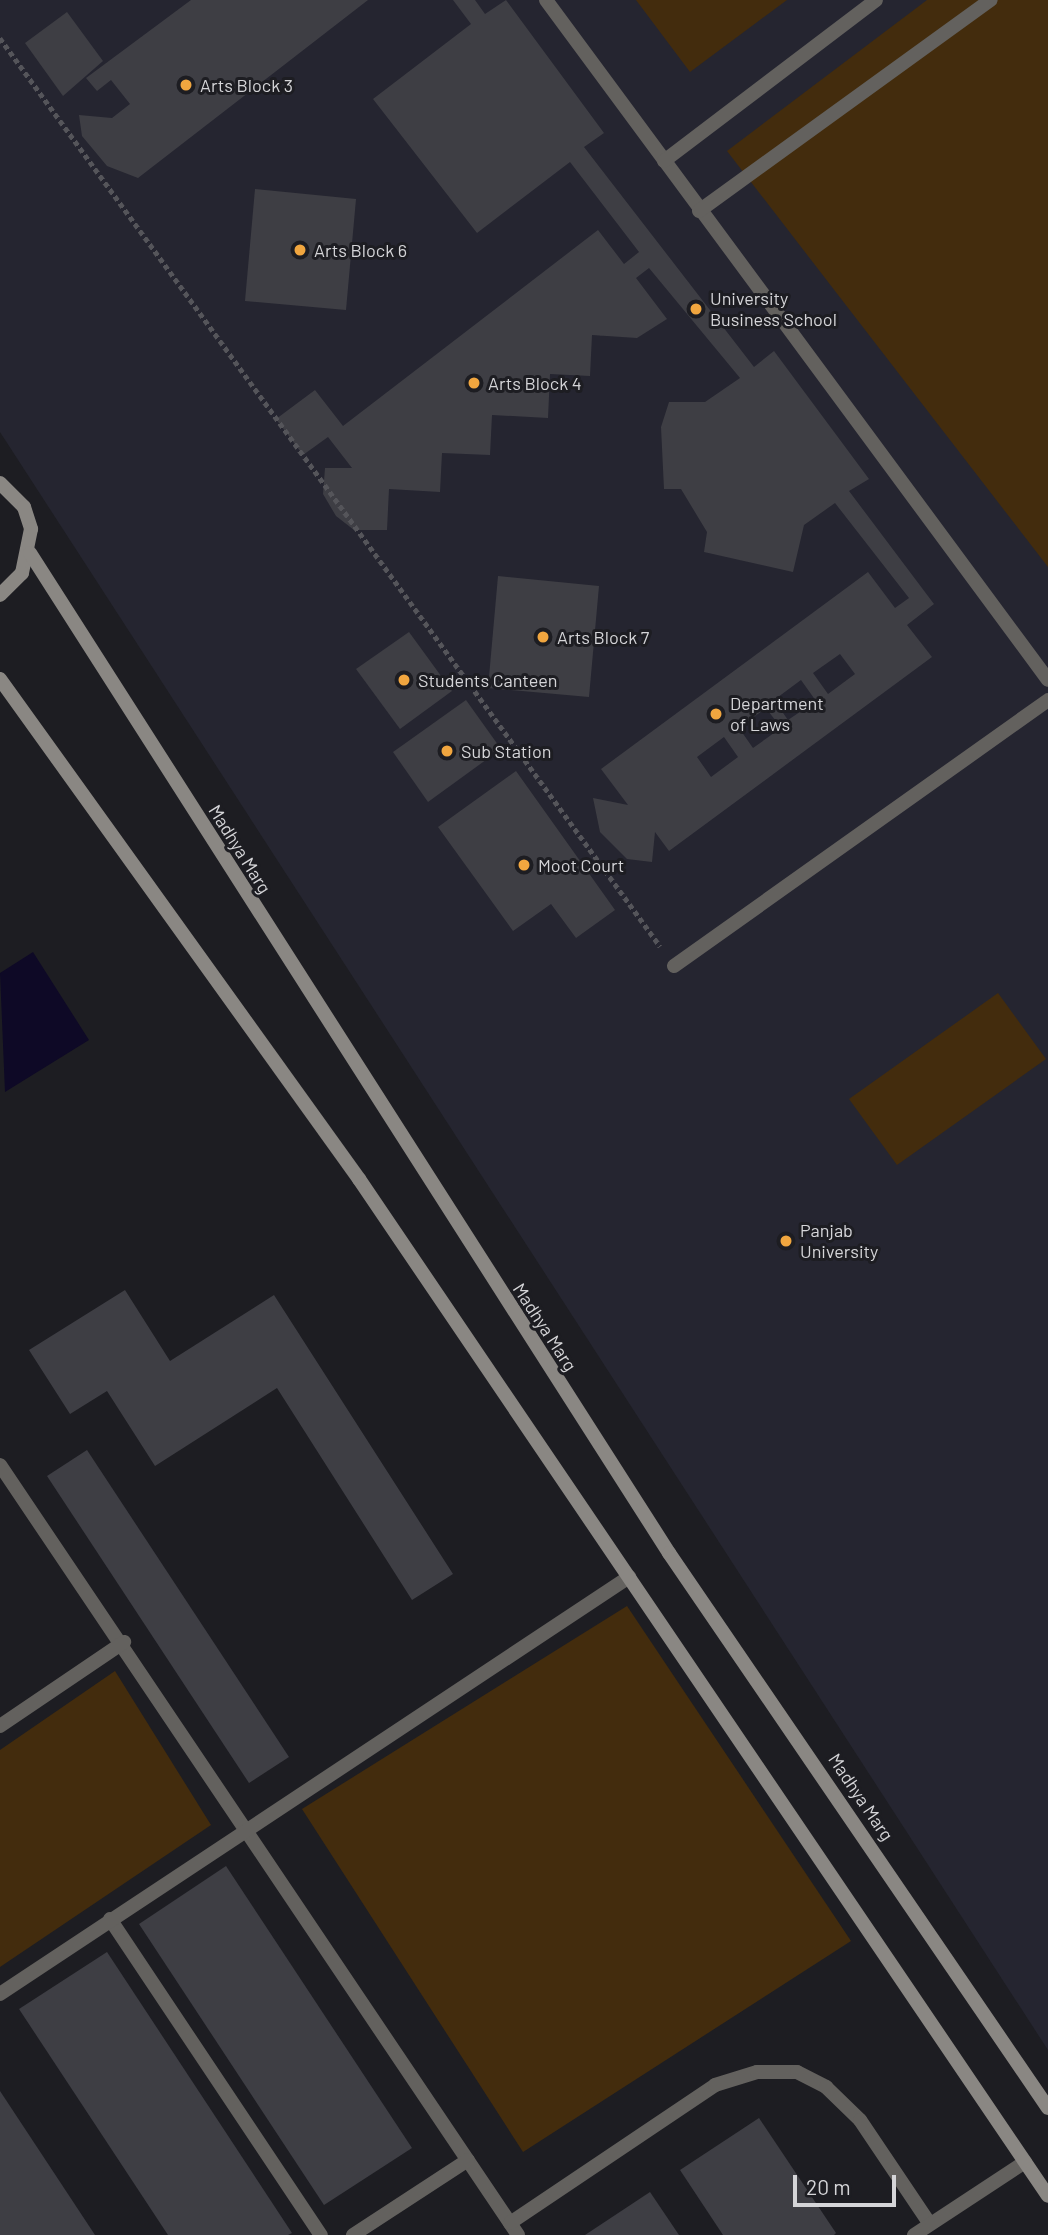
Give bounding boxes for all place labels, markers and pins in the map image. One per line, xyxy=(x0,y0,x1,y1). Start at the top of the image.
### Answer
place label: Arts Block 3 xyxy=(200,74,293,96)
marker: Arts Block 3 xyxy=(178,77,194,93)
place label: Arts Block 6 xyxy=(314,239,407,261)
marker: Arts Block 6 xyxy=(292,242,308,258)
place label: University Business School xyxy=(710,288,837,330)
marker: University Business School xyxy=(688,301,704,317)
place label: Arts Block 4 xyxy=(488,372,582,394)
marker: Arts Block 4 xyxy=(466,375,482,391)
place label: Arts Block 7 xyxy=(557,626,649,648)
marker: Arts Block 7 xyxy=(535,629,551,645)
place label: Students Canteen xyxy=(418,669,558,691)
marker: Students Canteen xyxy=(396,672,412,688)
place label: Department of Laws xyxy=(730,693,824,736)
marker: Department of Laws xyxy=(708,706,724,722)
place label: Sub Station xyxy=(461,740,551,762)
marker: Sub Station xyxy=(439,743,455,759)
place label: Moot Court xyxy=(538,854,624,876)
marker: Moot Court xyxy=(516,857,532,873)
place label: Panjab University xyxy=(800,1220,878,1262)
marker: Panjab University xyxy=(778,1233,794,1249)

